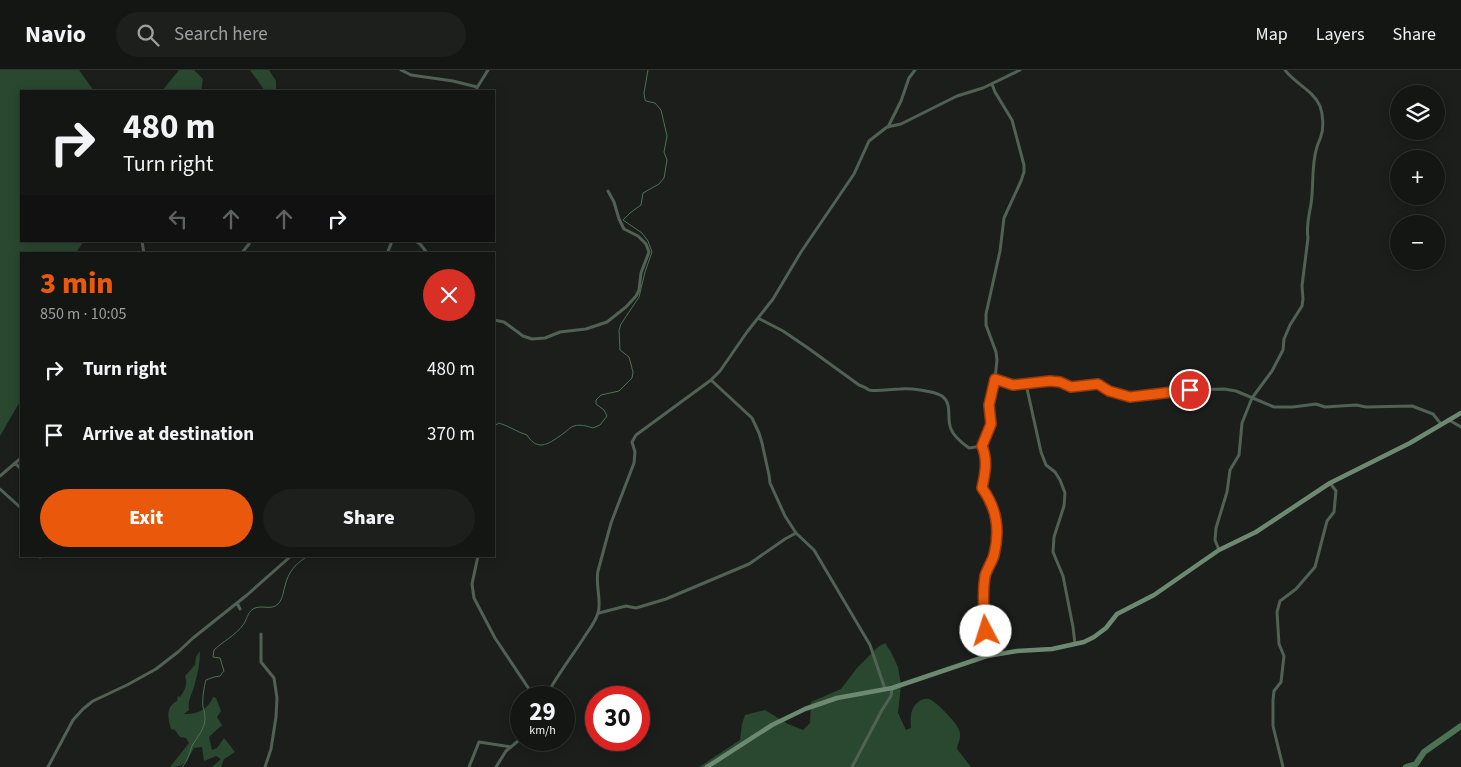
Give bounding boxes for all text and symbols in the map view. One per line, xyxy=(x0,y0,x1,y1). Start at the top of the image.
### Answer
search box xyxy=(116,12,466,57)
text: Navio xyxy=(25,17,86,52)
icon: search xyxy=(134,21,162,49)
text: Search here xyxy=(174,21,268,48)
text: Map xyxy=(1256,22,1288,47)
text: Layers xyxy=(1316,22,1365,47)
text: Share xyxy=(1393,22,1436,47)
map controls xyxy=(1390,85,1445,270)
button: layers xyxy=(1390,85,1445,140)
text: 480 m xyxy=(123,102,215,152)
icon: right xyxy=(40,110,105,175)
text: Turn right xyxy=(123,148,213,180)
button: + xyxy=(1390,150,1445,205)
icon: left xyxy=(164,205,192,233)
icon: ahead xyxy=(217,205,245,233)
icon: ahead xyxy=(270,205,298,233)
icon: right xyxy=(323,205,351,233)
button: − xyxy=(1390,215,1445,270)
text: 3 min xyxy=(40,262,114,305)
button: close xyxy=(423,269,475,321)
text: 850 m · 10:05 xyxy=(40,303,127,325)
icon: right xyxy=(40,356,68,384)
text: Turn right xyxy=(83,356,167,383)
text: 480 m xyxy=(427,356,475,383)
pin xyxy=(1169,369,1211,411)
icon: arrive xyxy=(1176,376,1204,404)
icon: arrive xyxy=(40,421,68,449)
text: Arrive at destination xyxy=(83,421,254,448)
text: 370 m xyxy=(427,421,475,448)
button: Exit xyxy=(40,489,253,547)
button: Share xyxy=(263,489,475,547)
position arrow xyxy=(959,604,1011,656)
speed limit sign: 30 xyxy=(585,686,650,751)
text: 29 xyxy=(529,694,556,730)
text: km/h xyxy=(529,722,556,739)

